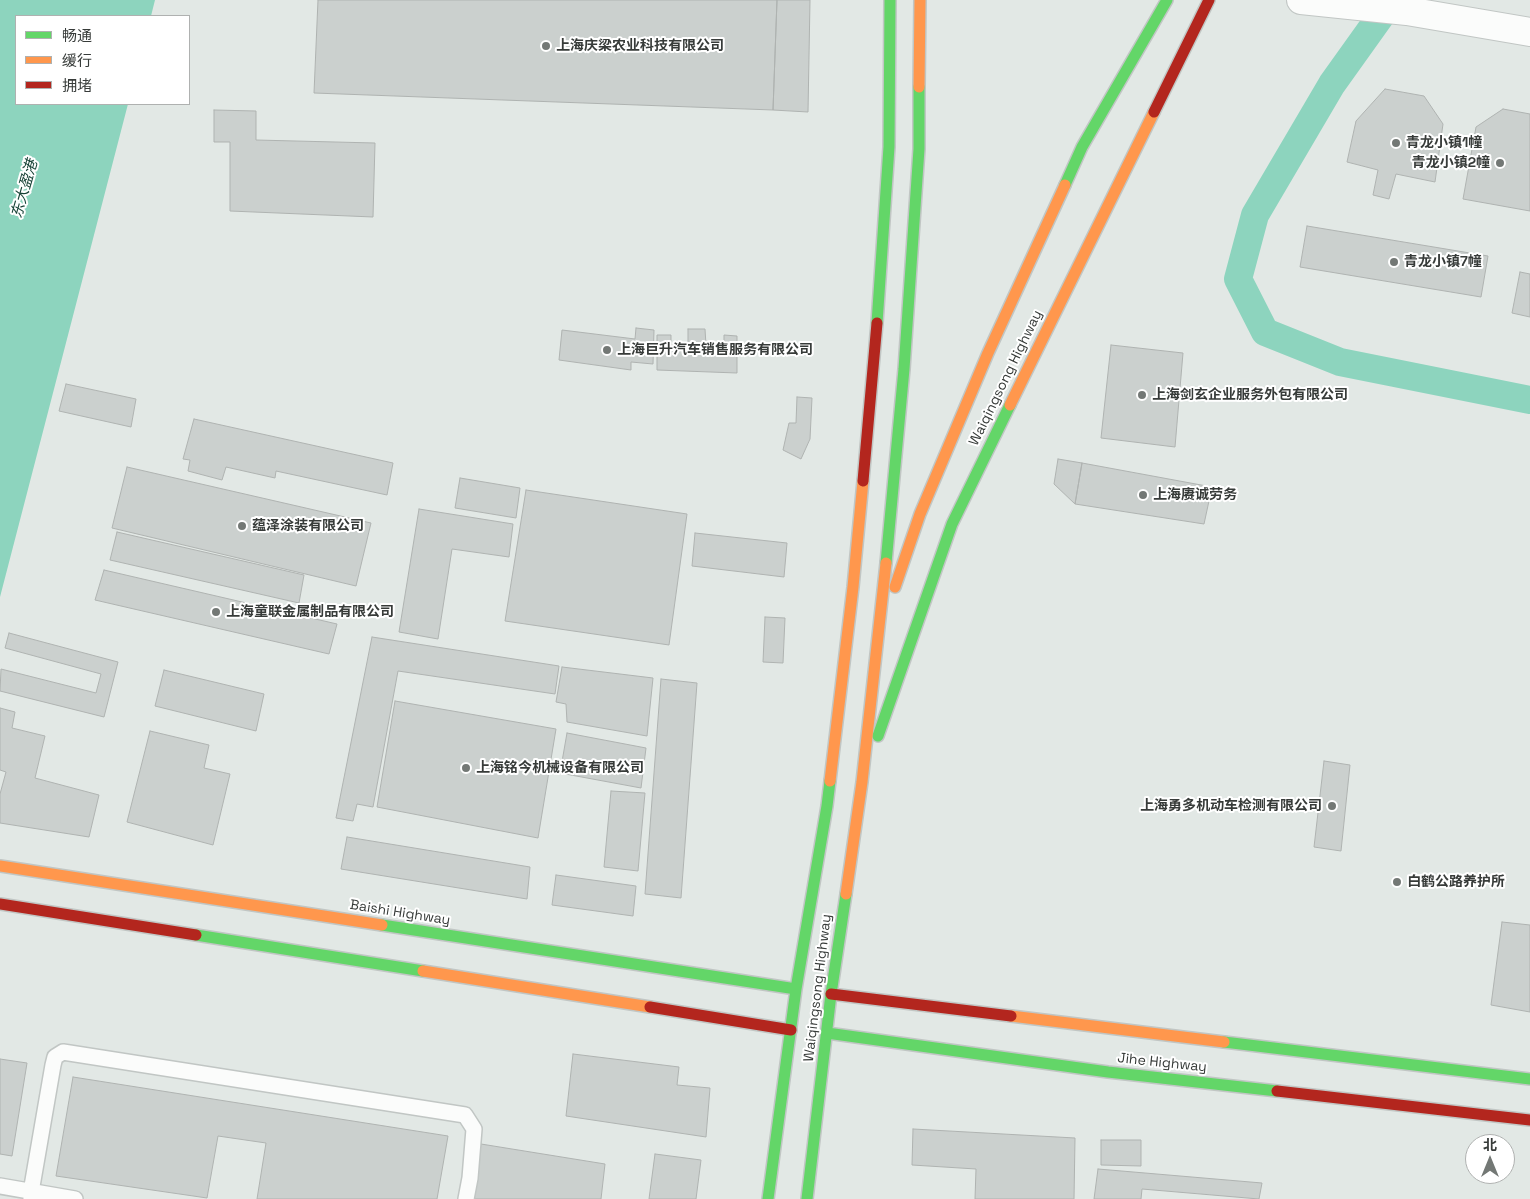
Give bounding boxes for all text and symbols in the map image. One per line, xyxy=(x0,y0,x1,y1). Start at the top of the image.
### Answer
legend xyxy=(15,15,190,105)
text: 畅通 xyxy=(62,26,92,45)
place label: 上海庆梁农业科技有限公司 xyxy=(556,38,724,54)
marker: 上海庆梁农业科技有限公司 xyxy=(540,40,552,52)
text: 缓行 xyxy=(62,51,92,70)
text: 拥堵 xyxy=(62,76,92,95)
place label: 青龙小镇1幢 xyxy=(1406,135,1482,151)
marker: 青龙小镇1幢 xyxy=(1390,137,1402,149)
place label: 青龙小镇2幢 xyxy=(1412,155,1490,171)
marker: 青龙小镇2幢 xyxy=(1494,157,1506,169)
water label: 东大盈港 xyxy=(8,158,42,220)
place label: 青龙小镇7幢 xyxy=(1404,254,1482,270)
marker: 青龙小镇7幢 xyxy=(1388,256,1400,268)
street label: Waiqingsong Highway xyxy=(966,308,1046,448)
place label: 上海巨升汽车销售服务有限公司 xyxy=(617,342,813,358)
marker: 上海巨升汽车销售服务有限公司 xyxy=(601,344,613,356)
place label: 上海剑玄企业服务外包有限公司 xyxy=(1152,387,1348,403)
marker: 上海剑玄企业服务外包有限公司 xyxy=(1136,389,1148,401)
place label: 上海赓诚劳务 xyxy=(1153,487,1237,503)
marker: 上海赓诚劳务 xyxy=(1137,489,1149,501)
place label: 蕴泽涂装有限公司 xyxy=(252,518,364,534)
marker: 蕴泽涂装有限公司 xyxy=(236,520,248,532)
place label: 上海童联金属制品有限公司 xyxy=(226,604,394,620)
marker: 上海童联金属制品有限公司 xyxy=(210,606,222,618)
place label: 上海铭今机械设备有限公司 xyxy=(476,760,644,776)
marker: 上海铭今机械设备有限公司 xyxy=(460,762,472,774)
place label: 上海勇多机动车检测有限公司 xyxy=(1140,798,1322,814)
marker: 上海勇多机动车检测有限公司 xyxy=(1326,800,1338,812)
place label: 白鹤公路养护所 xyxy=(1407,874,1505,890)
marker: 白鹤公路养护所 xyxy=(1391,876,1403,888)
street label: Baishi Highway xyxy=(349,897,451,929)
street label: Waiqingsong Highway xyxy=(801,913,835,1063)
street label: Jihe Highway xyxy=(1116,1050,1208,1076)
north arrow xyxy=(1465,1134,1515,1184)
text: 北 xyxy=(1483,1136,1497,1154)

